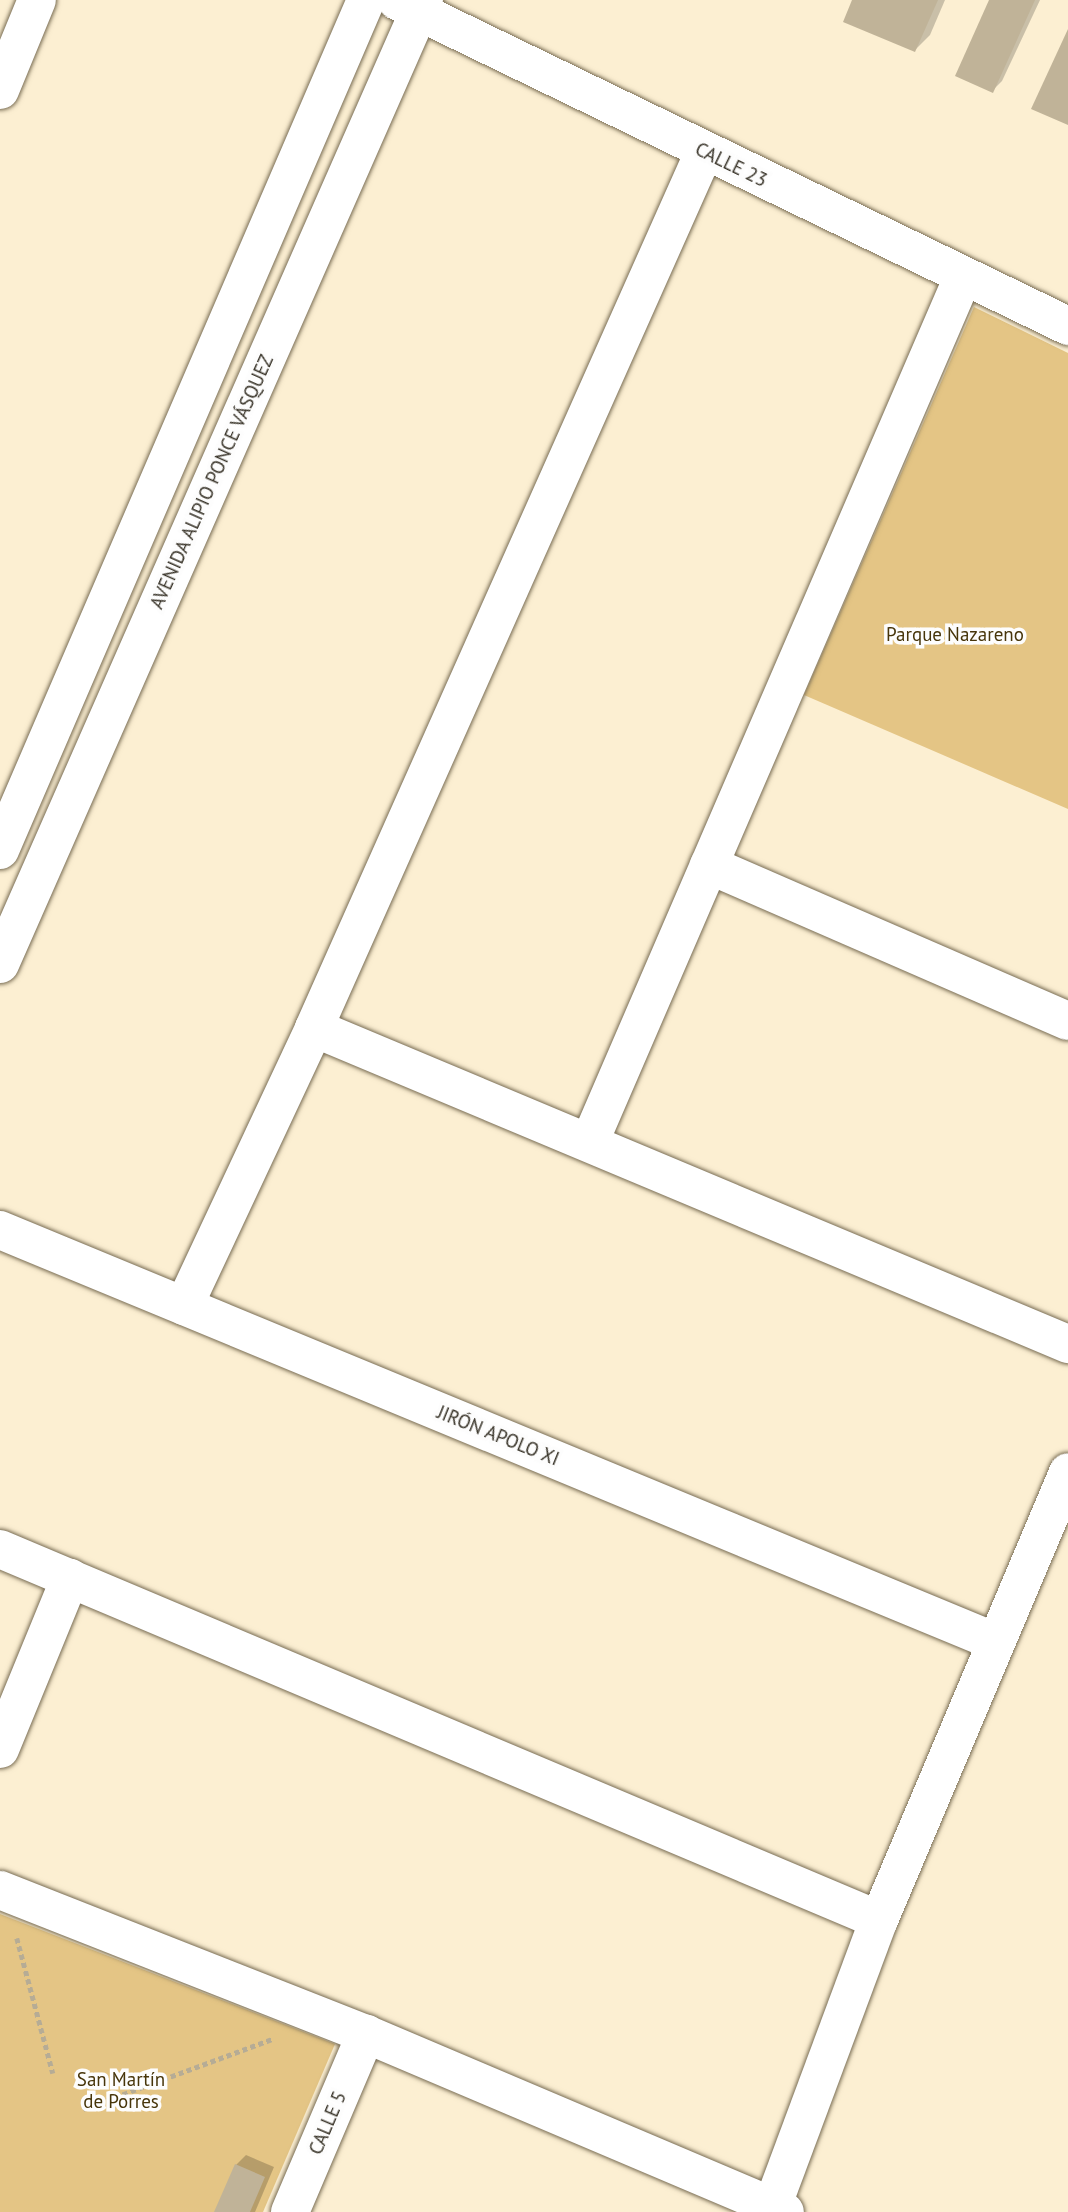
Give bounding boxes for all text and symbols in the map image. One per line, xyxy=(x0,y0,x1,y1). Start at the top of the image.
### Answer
street label: CALLE 23 xyxy=(691,138,771,192)
street label: AVENIDA ALIPIO PONCE VÁSQUEZ xyxy=(145,351,279,613)
park label: Parque Nazareno xyxy=(886,624,1024,646)
street label: JIRÓN APOLO XI xyxy=(433,1401,563,1471)
park label: San Martín de Porres xyxy=(77,2069,165,2113)
street label: CALLE 5 xyxy=(304,2088,352,2158)

